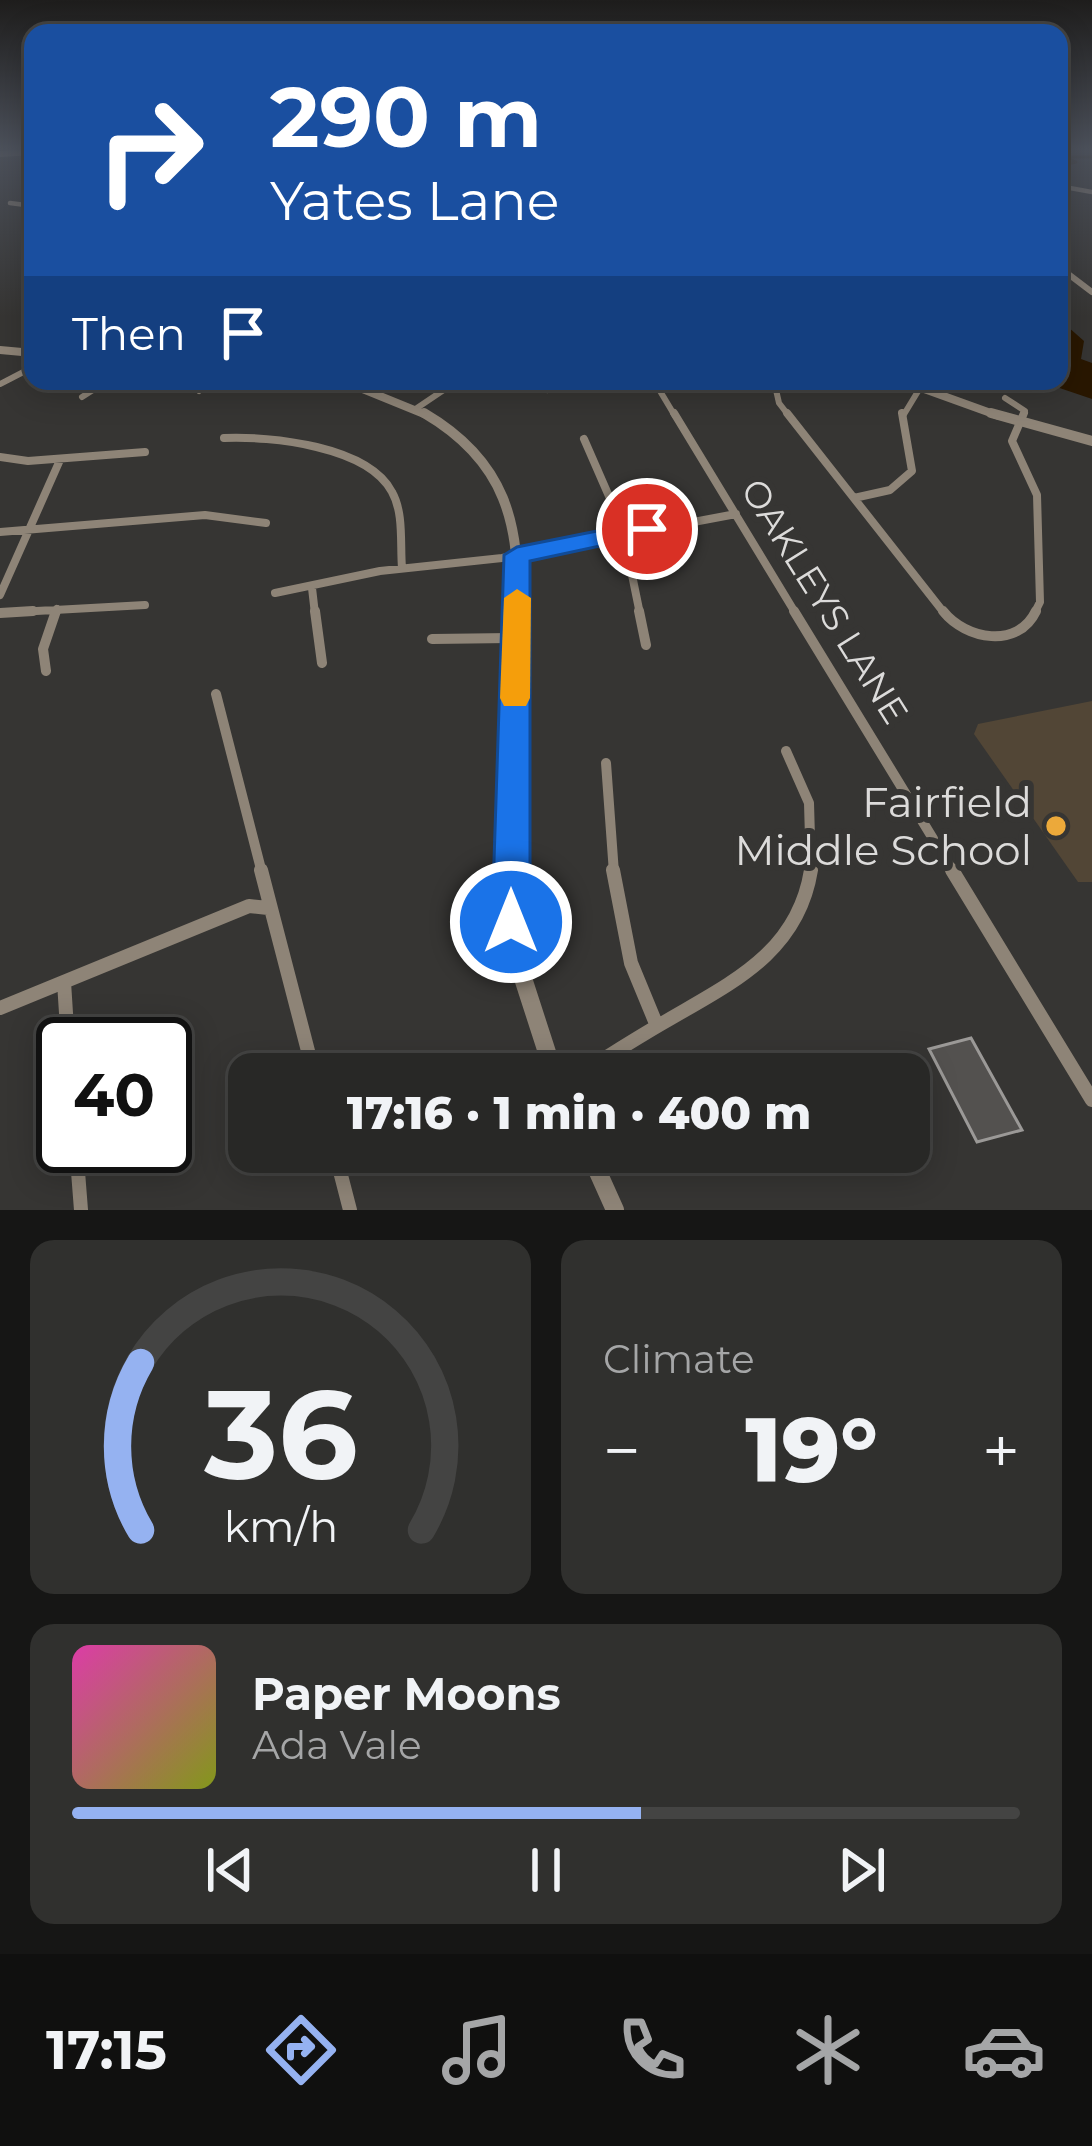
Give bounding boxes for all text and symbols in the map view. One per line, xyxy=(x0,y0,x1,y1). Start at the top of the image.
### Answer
text: 290 m xyxy=(270,66,542,168)
icon: right xyxy=(72,72,228,228)
text: Yates Lane xyxy=(270,168,559,234)
icon: arrive xyxy=(210,300,276,366)
text: Then xyxy=(72,306,186,361)
street label: OAKLEYS LANE xyxy=(732,470,918,732)
pin xyxy=(596,478,698,580)
icon: arrive xyxy=(614,496,680,562)
place label: Fairfield Middle School xyxy=(734,776,1032,876)
marker: Fairfield Middle School xyxy=(1043,813,1069,839)
position arrow xyxy=(448,859,574,985)
speed limit sign: 40 xyxy=(36,1017,192,1173)
text: 17:16 · 1 min · 400 m xyxy=(347,1085,811,1140)
text: Climate xyxy=(603,1335,755,1383)
text: 36 xyxy=(203,1358,357,1510)
text: 19° xyxy=(745,1395,878,1505)
text: − xyxy=(603,1410,641,1491)
text: + xyxy=(982,1410,1020,1491)
text: km/h xyxy=(223,1500,338,1553)
text: Paper Moons xyxy=(252,1666,561,1721)
text: Ada Vale xyxy=(252,1721,422,1769)
icon: previous xyxy=(197,1837,263,1903)
icon: pause xyxy=(513,1837,579,1903)
icon: next xyxy=(829,1837,895,1903)
icon: directions xyxy=(259,2008,343,2092)
icon: music xyxy=(435,2008,519,2092)
icon: phone xyxy=(610,2008,694,2092)
icon: climate xyxy=(786,2008,870,2092)
icon: car xyxy=(962,2008,1046,2092)
text: 17:15 xyxy=(46,2017,167,2083)

